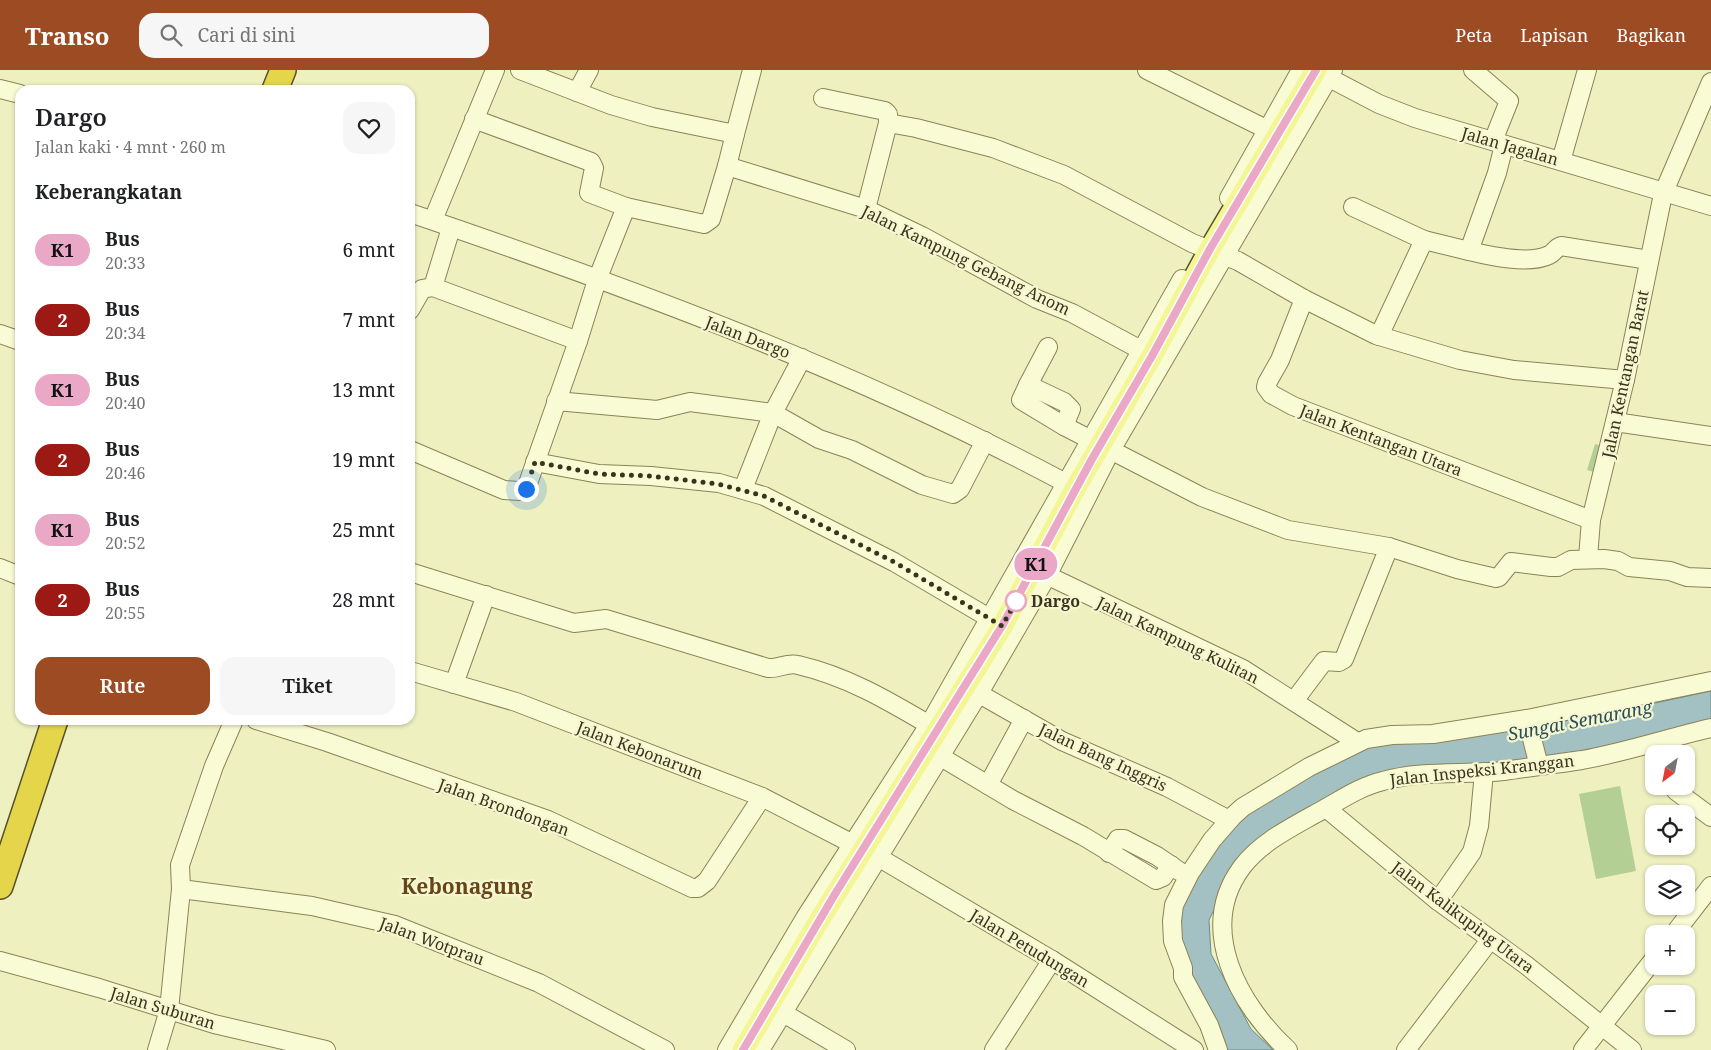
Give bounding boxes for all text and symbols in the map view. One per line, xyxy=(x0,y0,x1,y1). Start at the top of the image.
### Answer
search box xyxy=(139,13,489,58)
text: Transo xyxy=(25,19,109,52)
icon: search xyxy=(157,21,185,49)
text: Cari di sini xyxy=(197,22,295,48)
text: Peta xyxy=(1455,23,1492,47)
text: Lapisan xyxy=(1520,23,1588,47)
text: Bagikan xyxy=(1616,23,1686,47)
text: Dargo xyxy=(35,100,107,133)
button: heart xyxy=(343,102,395,154)
street label: Jalan Jagalan xyxy=(1458,121,1561,170)
text: Jalan kaki · 4 mnt · 260 m xyxy=(35,136,226,158)
text: Keberangkatan xyxy=(35,179,182,205)
street label: Jalan Kampung Gebang Anom xyxy=(857,199,1074,320)
text: Bus xyxy=(105,226,140,252)
text: 6 mnt xyxy=(343,237,395,263)
text: K1 xyxy=(51,238,74,262)
text: 20:33 xyxy=(105,252,145,274)
street label: Jalan Kentangan Barat xyxy=(1596,288,1654,461)
text: Bus xyxy=(105,296,140,322)
text: 7 mnt xyxy=(343,307,395,333)
text: 2 xyxy=(57,308,68,332)
street label: Jalan Dargo xyxy=(701,310,794,363)
text: 20:34 xyxy=(105,322,145,344)
text: Bus xyxy=(105,366,140,392)
text: 13 mnt xyxy=(332,377,395,403)
text: K1 xyxy=(51,378,74,402)
text: 20:40 xyxy=(105,392,145,414)
street label: Jalan Kentangan Utara xyxy=(1296,398,1465,481)
text: Bus xyxy=(105,436,140,462)
text: 19 mnt xyxy=(332,447,395,473)
text: 2 xyxy=(57,448,68,472)
text: 20:46 xyxy=(105,462,145,484)
your location xyxy=(514,477,539,502)
text: Bus xyxy=(105,506,140,532)
text: 25 mnt xyxy=(332,517,395,543)
text: K1 xyxy=(51,518,74,542)
text: 20:52 xyxy=(105,532,145,554)
line badge: K1 xyxy=(1014,548,1058,580)
text: K1 xyxy=(1024,552,1048,576)
text: Bus xyxy=(105,576,140,602)
text: 28 mnt xyxy=(332,587,395,613)
text: 2 xyxy=(57,588,68,612)
marker: Dargo xyxy=(1005,590,1027,612)
place label: Dargo xyxy=(1031,590,1080,612)
street label: Jalan Kampung Kulitan xyxy=(1092,591,1263,689)
text: 20:55 xyxy=(105,602,145,624)
button: Rute xyxy=(35,657,210,715)
button: Tiket xyxy=(220,657,395,715)
water label: Sungai Semarang xyxy=(1506,694,1655,746)
street label: Jalan Kebonarum xyxy=(573,715,706,784)
street label: Jalan Bang Inggris xyxy=(1034,717,1171,796)
north arrow xyxy=(1645,745,1695,795)
map controls xyxy=(1645,745,1695,1035)
street label: Jalan Inspeksi Kranggan xyxy=(1388,749,1575,791)
street label: Jalan Brondongan xyxy=(434,773,573,841)
button: locate xyxy=(1645,805,1695,855)
street label: Jalan Kalikuping Utara xyxy=(1386,855,1539,978)
button: layers xyxy=(1645,865,1695,915)
district label: Kebonagung xyxy=(401,872,533,900)
street label: Jalan Petudungan xyxy=(965,903,1094,992)
street label: Jalan Wotprau xyxy=(376,912,487,970)
button: + xyxy=(1645,925,1695,975)
street label: Jalan Suburan xyxy=(107,981,218,1034)
button: − xyxy=(1645,985,1695,1035)

